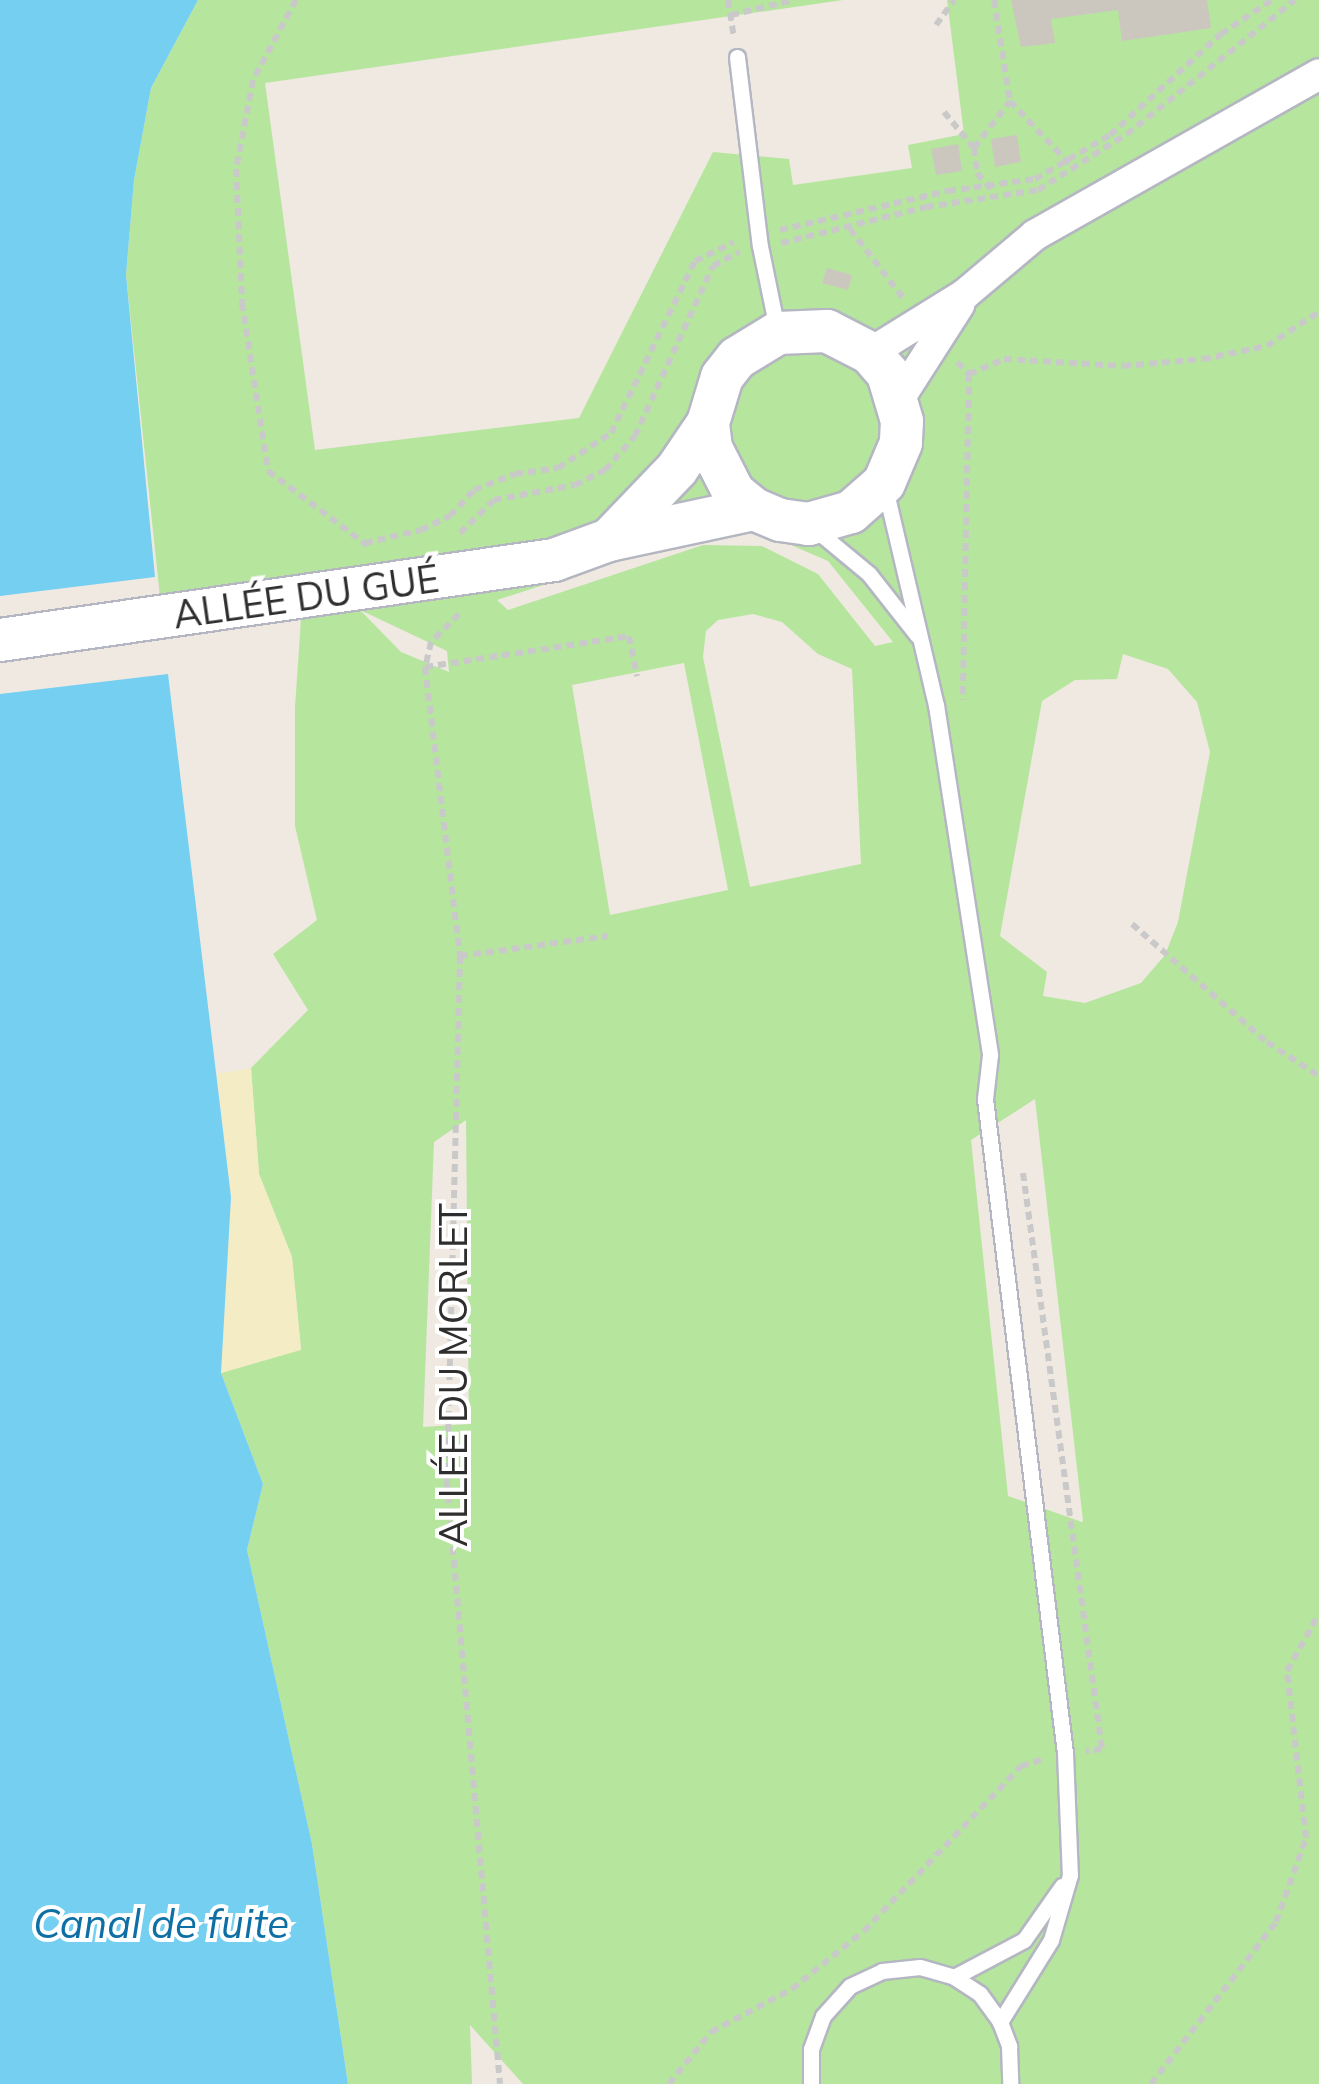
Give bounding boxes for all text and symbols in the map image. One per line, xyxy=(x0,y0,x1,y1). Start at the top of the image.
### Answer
street label: ALLÉE DU GUÉ xyxy=(170,556,442,638)
street label: ALLÉE DU MORLET xyxy=(431,1203,477,1547)
water label: Canal de fuite xyxy=(33,1899,289,1947)

